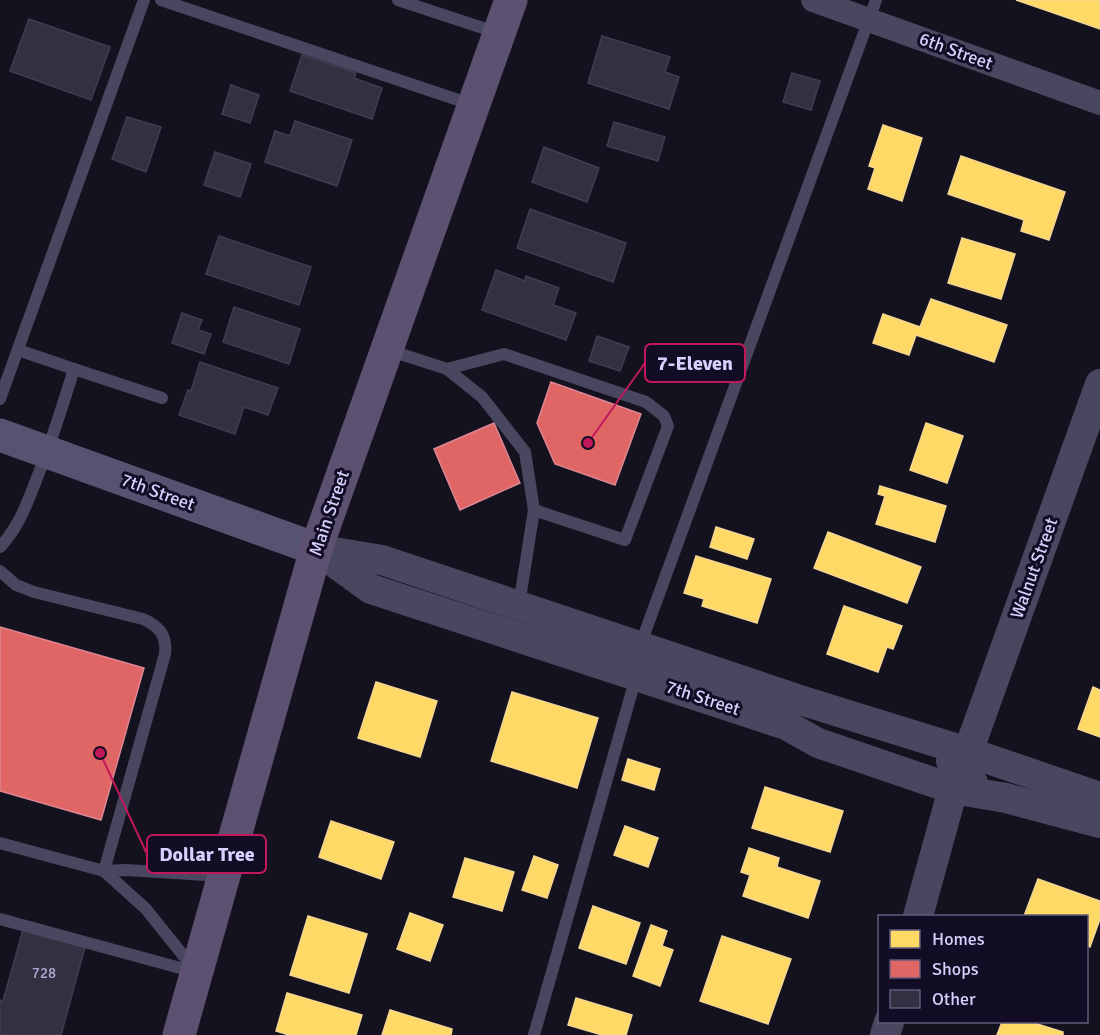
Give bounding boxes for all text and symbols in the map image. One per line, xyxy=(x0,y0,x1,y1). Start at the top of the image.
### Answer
street label: 6th Street xyxy=(916,28,996,74)
callout: 7-Eleven xyxy=(645,344,745,382)
text: 7-Eleven xyxy=(657,351,733,376)
street label: Main Street xyxy=(304,467,354,559)
street label: 7th Street xyxy=(118,469,198,515)
street label: Walnut Street xyxy=(1006,514,1062,622)
street label: 7th Street xyxy=(663,676,743,720)
callout: Dollar Tree xyxy=(147,835,266,873)
text: Dollar Tree xyxy=(159,842,255,867)
legend xyxy=(878,915,1088,1023)
text: Homes xyxy=(932,928,985,950)
text: Shops xyxy=(932,958,979,980)
house number: 728 xyxy=(32,964,56,982)
text: Other xyxy=(932,988,976,1010)

